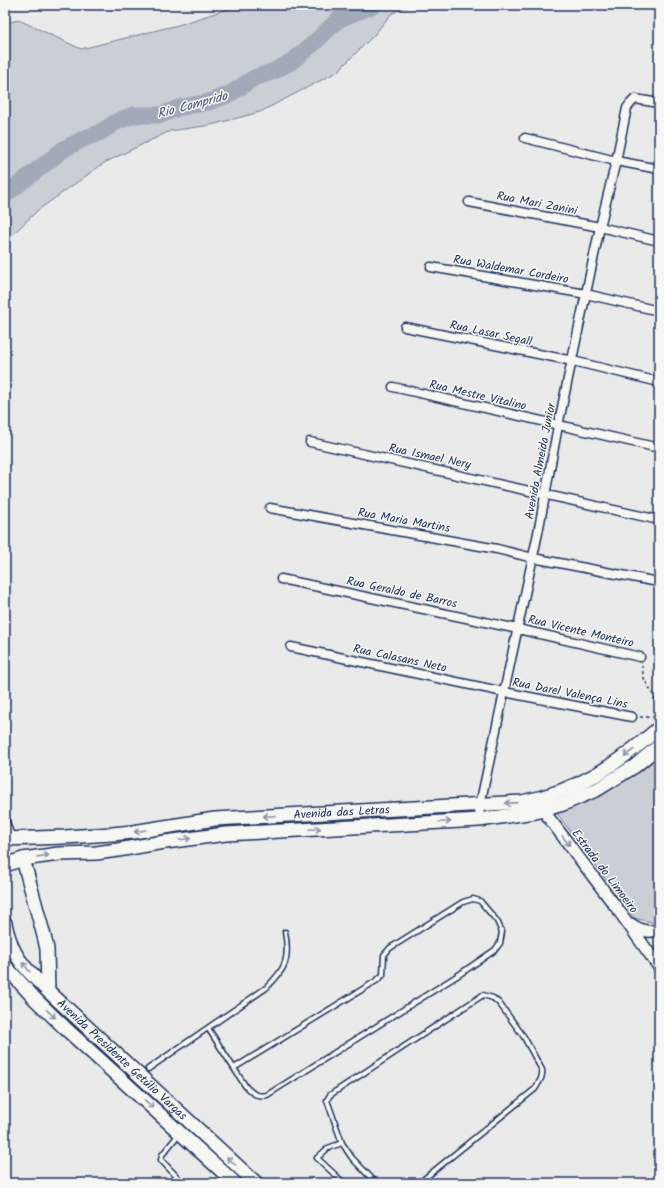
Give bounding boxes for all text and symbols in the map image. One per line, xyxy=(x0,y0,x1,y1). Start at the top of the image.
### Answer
water label: Rio Comprido xyxy=(155,86,231,125)
street label: Rua Mari Zanini xyxy=(495,186,580,221)
street label: Rua Waldemar Cordeiro xyxy=(452,250,570,289)
street label: Rua Lasar Segall xyxy=(448,315,534,352)
street label: Rua Mestre Vitalino xyxy=(427,375,528,416)
street label: Avenida Almeida Junior xyxy=(520,400,561,521)
street label: Rua Ismael Nery xyxy=(387,439,473,475)
street label: Rua Maria Martins xyxy=(356,503,452,538)
street label: Rua Geraldo de Barros xyxy=(345,571,459,613)
street label: Rua Vicente Monteiro xyxy=(526,610,636,653)
street label: Rua Calasans Neto xyxy=(351,639,448,678)
street label: Rua Darel Valença Lins xyxy=(511,673,629,714)
one-way arrow xyxy=(624,749,635,758)
street label: Avenida das Letras xyxy=(293,800,390,825)
one-way arrow xyxy=(505,800,518,807)
one-way arrow xyxy=(263,812,276,820)
one-way arrow xyxy=(438,818,451,825)
street label: Estrada do Limoeiro xyxy=(567,825,643,917)
one-way arrow xyxy=(308,826,321,833)
one-way arrow xyxy=(134,827,147,835)
one-way arrow xyxy=(179,835,192,843)
one-way arrow xyxy=(562,836,570,847)
one-way arrow xyxy=(36,852,49,860)
one-way arrow xyxy=(21,961,30,972)
street label: Avenida Presidente Getúlio Vargas xyxy=(52,995,191,1125)
one-way arrow xyxy=(46,1010,56,1019)
one-way arrow xyxy=(144,1099,154,1108)
one-way arrow xyxy=(226,1156,236,1165)

